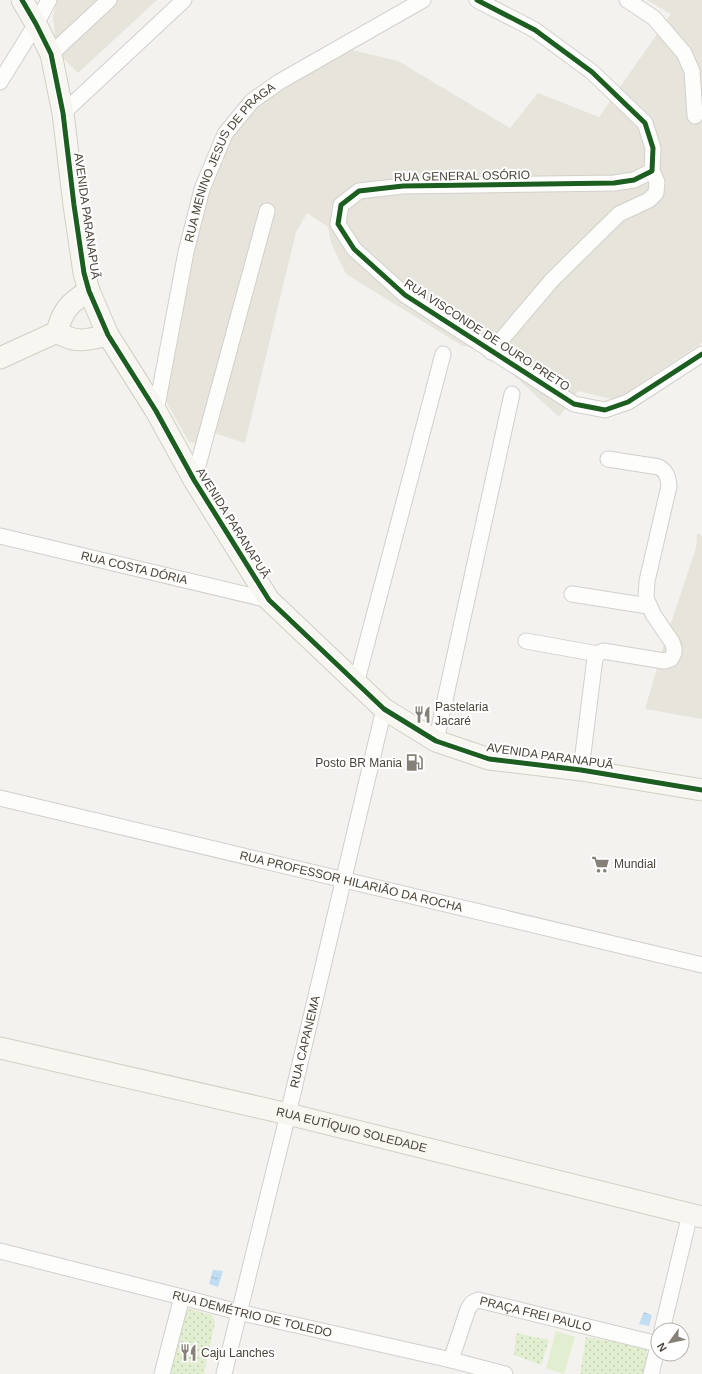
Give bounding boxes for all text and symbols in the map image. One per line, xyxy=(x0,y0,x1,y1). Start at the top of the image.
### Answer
street label: RUA MENINO JESUS DE PRAGA xyxy=(182,80,278,244)
street label: AVENIDA PARANAPUÃ xyxy=(71,152,103,280)
street label: RUA GENERAL OSÓRIO xyxy=(394,167,530,184)
street label: RUA VISCONDE DE OURO PRETO xyxy=(402,276,572,394)
street label: AVENIDA PARANAPUÃ xyxy=(193,465,273,581)
street label: RUA COSTA DÓRIA xyxy=(79,548,189,587)
place label: Pastelaria Jacaré xyxy=(435,700,489,728)
restaurant icon: Pastelaria Jacaré xyxy=(412,704,432,724)
street label: AVENIDA PARANAPUÃ xyxy=(486,740,614,772)
fuel station icon: Posto BR Mania xyxy=(405,753,425,773)
place label: Posto BR Mania xyxy=(315,756,402,770)
street label: RUA PROFESSOR HILARIÃO DA ROCHA xyxy=(238,848,464,915)
supermarket icon: Mundial xyxy=(591,854,611,874)
place label: Mundial xyxy=(614,857,656,871)
street label: RUA CAPANEMA xyxy=(287,994,323,1089)
street label: RUA EUTÍQUIO SOLEDADE xyxy=(275,1105,428,1155)
street label: RUA DEMÉTRIO DE TOLEDO xyxy=(171,1288,333,1340)
street label: PRAÇA FREI PAULO xyxy=(478,1294,593,1334)
north arrow xyxy=(650,1322,690,1362)
text: N xyxy=(654,1341,669,1354)
restaurant icon: Caju Lanches xyxy=(178,1343,198,1363)
place label: Caju Lanches xyxy=(201,1346,274,1360)

